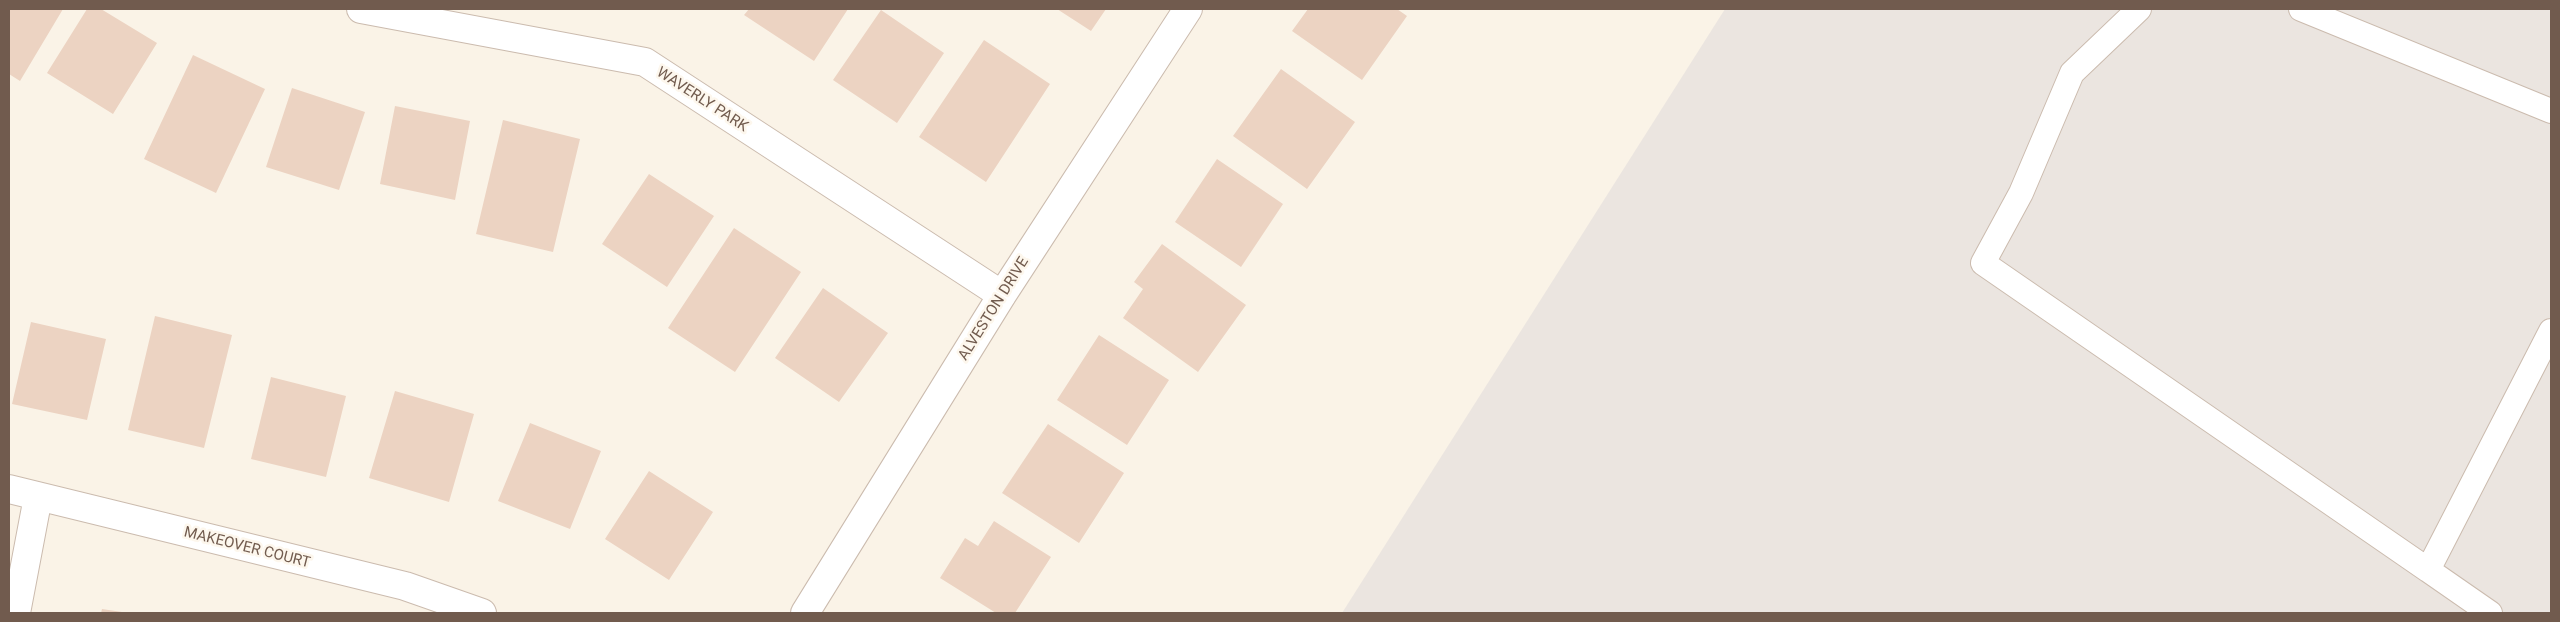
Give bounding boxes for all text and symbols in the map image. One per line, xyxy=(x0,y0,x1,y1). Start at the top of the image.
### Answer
street label: WAVERLY PARK xyxy=(653,64,751,136)
street label: ALVESTON DRIVE xyxy=(955,254,1033,364)
street label: MAKEOVER COURT xyxy=(182,524,312,572)

